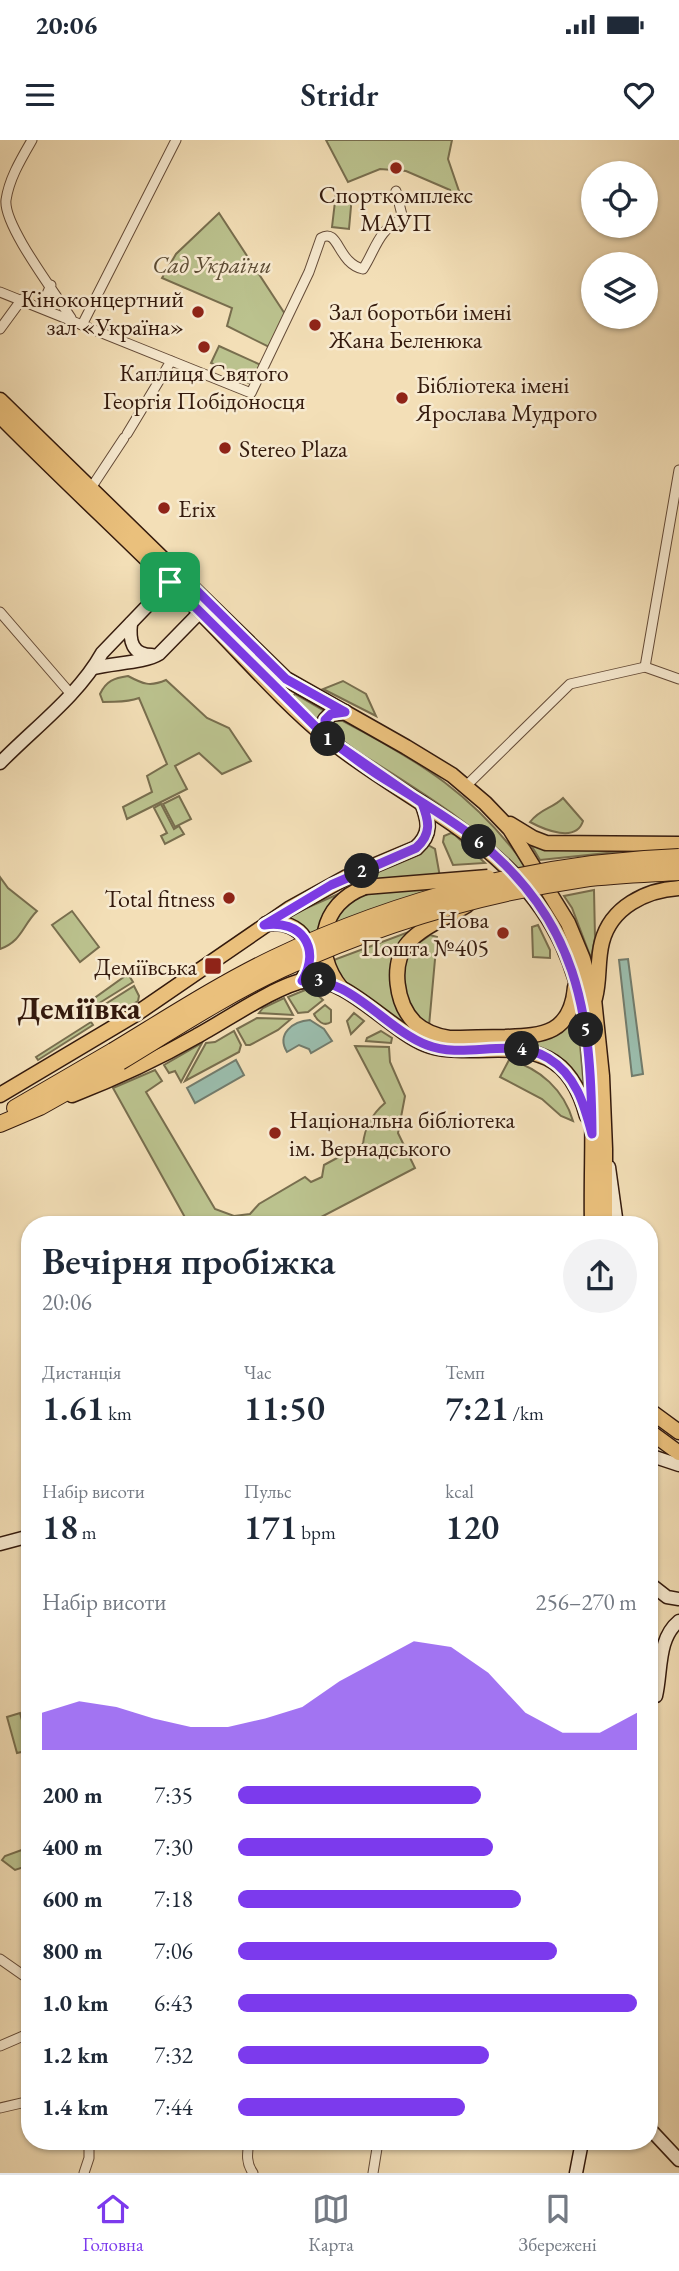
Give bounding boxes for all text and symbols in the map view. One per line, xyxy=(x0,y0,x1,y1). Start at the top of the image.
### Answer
text: 20:06 xyxy=(35,8,97,42)
text: Stridr xyxy=(301,74,378,116)
icon: menu xyxy=(21,76,59,114)
icon: heart xyxy=(620,76,658,114)
marker: Спорткомплекс МАУП xyxy=(388,160,404,176)
map controls xyxy=(581,161,658,329)
button: locate xyxy=(581,161,658,238)
place label: Спорткомплекс МАУП xyxy=(319,179,473,238)
park label: Сад України xyxy=(152,249,272,280)
button: layers xyxy=(581,252,658,329)
place label: Кіноконцертний зал «Україна» xyxy=(21,283,184,342)
place label: Зал боротьби імені Жана Беленюка xyxy=(328,296,512,355)
marker: Кіноконцертний зал «Україна» xyxy=(190,304,206,320)
marker: Зал боротьби імені Жана Беленюка xyxy=(307,317,323,333)
marker: Каплиця Святого Георгія Побідоносця xyxy=(196,339,212,355)
place label: Каплиця Святого Георгія Побідоносця xyxy=(103,357,305,416)
place label: Бібліотека імені Ярослава Мудрого xyxy=(415,369,598,428)
marker: Бібліотека імені Ярослава Мудрого xyxy=(394,390,410,406)
place label: Stereo Plaza xyxy=(239,433,348,464)
marker: Stereo Plaza xyxy=(217,440,233,456)
place label: Erix xyxy=(178,493,216,524)
marker: Erix xyxy=(156,500,172,516)
pin xyxy=(140,552,200,612)
icon: arrive xyxy=(151,563,189,601)
pin: 1 xyxy=(310,722,346,756)
text: 1 xyxy=(322,726,333,751)
pin: 6 xyxy=(462,824,496,860)
text: 6 xyxy=(473,829,484,854)
pin: 2 xyxy=(344,854,380,888)
text: 2 xyxy=(356,858,367,883)
place label: Total fitness xyxy=(104,883,215,914)
marker: Total fitness xyxy=(221,890,237,906)
place label: Нова Пошта №405 xyxy=(361,904,489,963)
marker: Нова Пошта №405 xyxy=(495,925,511,941)
place label: Деміївська xyxy=(94,951,197,982)
marker: Деміївська xyxy=(203,956,223,976)
pin: 3 xyxy=(302,962,336,998)
text: 3 xyxy=(313,967,324,992)
district label: Деміївка xyxy=(17,987,142,1029)
pin: 5 xyxy=(568,1012,604,1048)
text: 5 xyxy=(580,1017,591,1042)
pin: 4 xyxy=(504,1032,540,1066)
text: 4 xyxy=(516,1036,527,1061)
place label: Національна бібліотека ім. Вернадського xyxy=(289,1104,516,1163)
marker: Національна бібліотека ім. Вернадського xyxy=(267,1125,283,1141)
text: Вечірня пробіжка xyxy=(42,1236,335,1285)
button: share xyxy=(563,1239,637,1313)
text: 20:06 xyxy=(42,1287,92,1317)
text: Дистанція xyxy=(42,1360,121,1385)
text: Час xyxy=(244,1360,272,1385)
text: Темп xyxy=(445,1360,485,1385)
text: 1.61 xyxy=(42,1385,104,1430)
text: 11:50 xyxy=(244,1385,325,1430)
text: 7:21 xyxy=(445,1385,509,1430)
text: km xyxy=(104,1401,132,1426)
text: /km xyxy=(509,1401,544,1426)
text: Набір висоти xyxy=(42,1479,145,1504)
text: Пульс xyxy=(244,1479,292,1504)
text: kcal xyxy=(445,1479,474,1504)
text: 18 xyxy=(42,1504,78,1549)
text: 171 xyxy=(244,1504,298,1549)
text: 120 xyxy=(445,1504,499,1549)
text: m xyxy=(78,1520,97,1545)
text: bpm xyxy=(298,1520,336,1545)
text: Набір висоти xyxy=(42,1587,166,1617)
text: 256–270 m xyxy=(536,1587,637,1617)
text: 200 m xyxy=(42,1780,103,1810)
text: 7:35 xyxy=(154,1780,193,1810)
text: 400 m xyxy=(42,1832,103,1862)
text: 7:30 xyxy=(154,1832,193,1862)
text: 600 m xyxy=(42,1884,103,1914)
text: 7:18 xyxy=(154,1884,193,1914)
text: 800 m xyxy=(42,1936,103,1966)
text: 7:06 xyxy=(154,1936,193,1966)
text: 1.0 km xyxy=(42,1988,109,2018)
text: 6:43 xyxy=(154,1988,193,2018)
text: 1.2 km xyxy=(42,2040,109,2070)
text: 7:32 xyxy=(154,2040,193,2070)
text: 1.4 km xyxy=(42,2092,109,2122)
text: 7:44 xyxy=(154,2092,193,2122)
tab: Головна xyxy=(82,2190,144,2257)
tab: Карта xyxy=(308,2190,354,2257)
tab: Збережені xyxy=(519,2190,597,2257)

